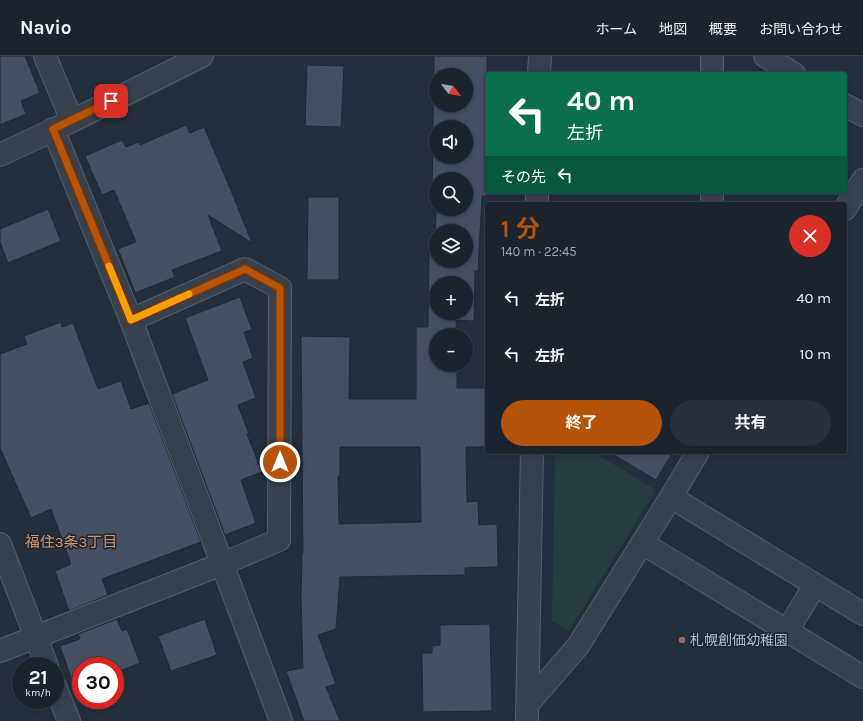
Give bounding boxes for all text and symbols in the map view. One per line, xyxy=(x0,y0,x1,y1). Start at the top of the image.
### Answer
text: Navio xyxy=(20,17,72,39)
text: ホーム xyxy=(595,21,637,38)
text: 地図 xyxy=(659,21,687,38)
text: 概要 xyxy=(709,21,737,38)
text: お問い合わせ xyxy=(759,21,843,38)
north arrow xyxy=(429,68,473,112)
map controls xyxy=(429,68,473,372)
pin xyxy=(94,84,128,118)
text: 40 m xyxy=(567,84,635,117)
icon: left xyxy=(501,88,553,140)
icon: arrive xyxy=(100,90,122,112)
button: sound xyxy=(429,120,473,164)
text: 左折 xyxy=(567,122,603,144)
icon: left xyxy=(554,164,576,186)
text: その先 xyxy=(501,168,546,186)
button: search xyxy=(429,172,473,216)
text: 1 分 xyxy=(501,215,540,243)
button: close xyxy=(789,215,831,257)
button: layers xyxy=(429,224,473,268)
text: 140 m · 22:45 xyxy=(501,244,577,259)
button: + xyxy=(429,276,473,320)
icon: left xyxy=(501,287,523,309)
text: 40 m xyxy=(796,289,831,307)
text: 左折 xyxy=(535,291,565,309)
button: − xyxy=(429,328,473,372)
icon: left xyxy=(501,343,523,365)
text: 10 m xyxy=(800,345,831,363)
text: 左折 xyxy=(535,347,565,365)
button: 終了 xyxy=(501,400,662,446)
button: 共有 xyxy=(670,400,831,446)
position arrow xyxy=(259,441,301,483)
district label: 福住3条3丁目 xyxy=(25,533,117,551)
place label: 札幌創価幼稚園 xyxy=(690,632,788,649)
marker: 札幌創価幼稚園 xyxy=(677,635,687,645)
speed limit sign: 30 xyxy=(72,657,124,709)
text: 21 xyxy=(28,666,48,689)
text: km/h xyxy=(25,687,51,699)

